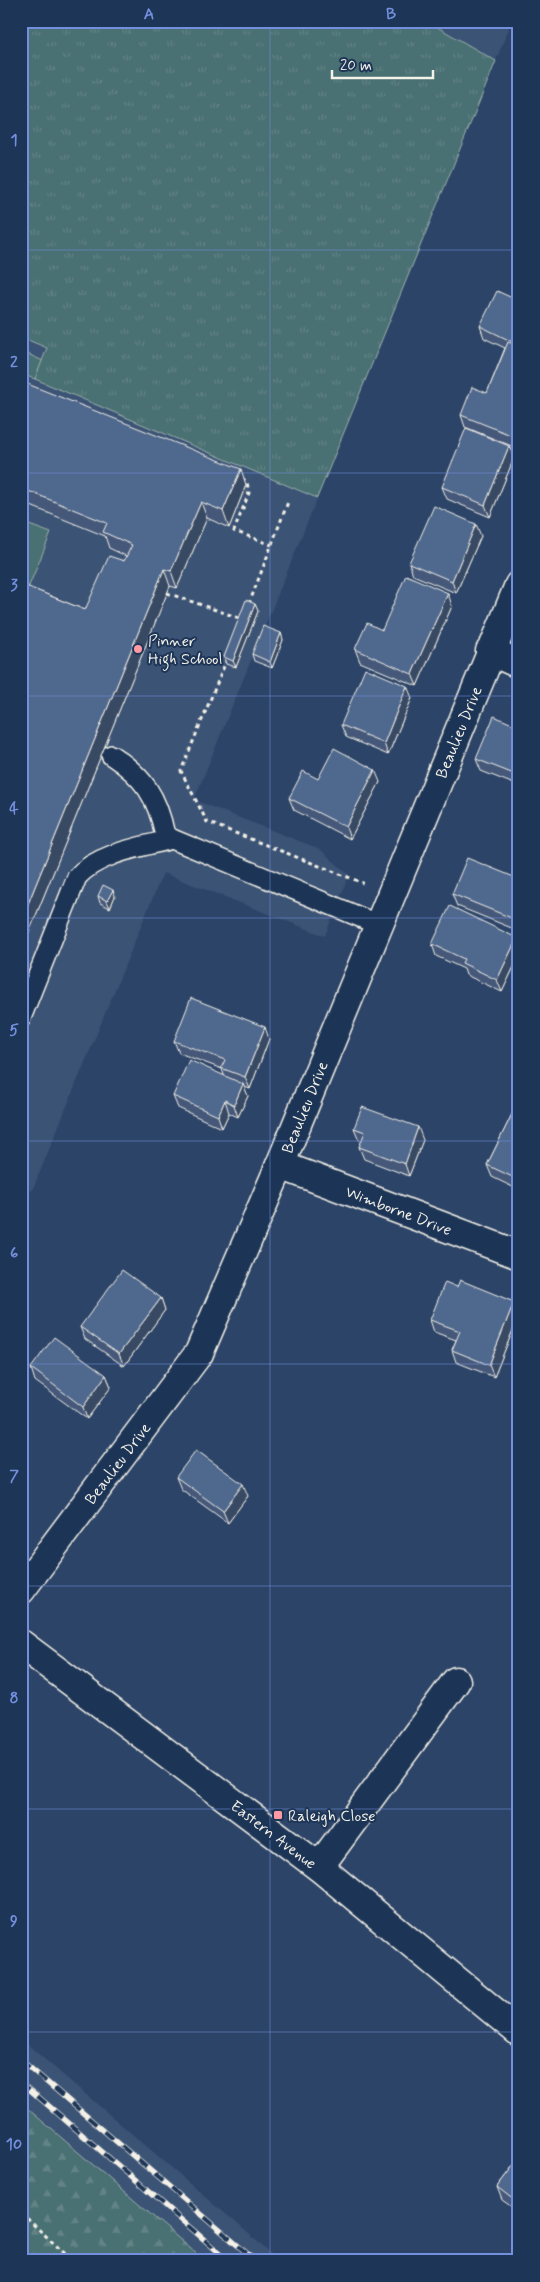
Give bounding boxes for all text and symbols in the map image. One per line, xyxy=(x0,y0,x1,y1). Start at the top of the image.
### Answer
text: A xyxy=(144,4,154,25)
text: B xyxy=(386,4,396,25)
scale bar xyxy=(332,48,434,80)
text: 20 m xyxy=(340,56,372,76)
text: 1 xyxy=(10,130,18,151)
text: 2 xyxy=(10,352,18,373)
text: 3 xyxy=(10,575,18,596)
place label: Pinner High School xyxy=(148,631,223,671)
marker: Pinner High School xyxy=(132,643,144,655)
street label: Beaulieu Drive xyxy=(431,683,487,782)
text: 4 xyxy=(9,798,19,819)
text: 5 xyxy=(9,1020,19,1041)
street label: Beaulieu Drive xyxy=(277,1058,333,1157)
street label: Wimborne Drive xyxy=(342,1181,455,1241)
text: 6 xyxy=(10,1243,18,1264)
street label: Beaulieu Drive xyxy=(80,1418,156,1509)
text: 7 xyxy=(9,1466,19,1487)
text: 8 xyxy=(9,1688,19,1709)
street label: Eastern Avenue xyxy=(226,1796,320,1874)
place label: Raleigh Close xyxy=(288,1806,376,1827)
marker: Raleigh Close xyxy=(272,1809,284,1821)
text: 9 xyxy=(10,1911,18,1932)
text: 10 xyxy=(6,2134,22,2155)

